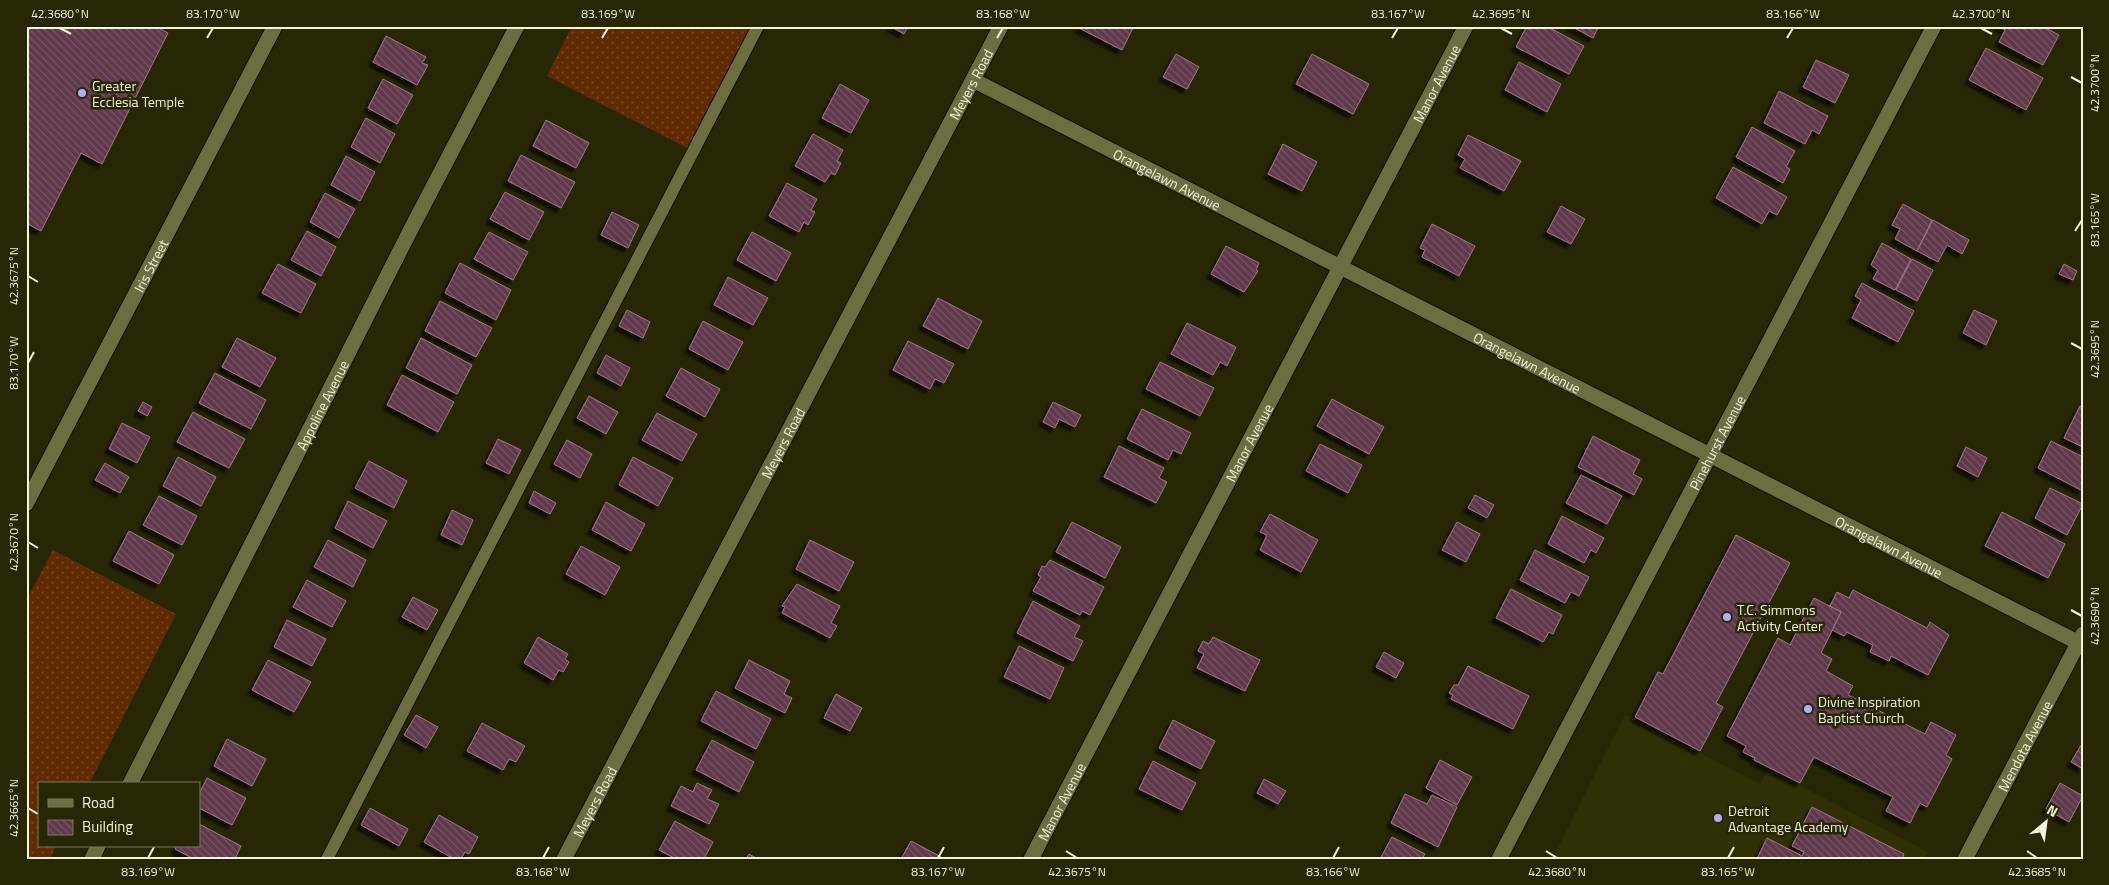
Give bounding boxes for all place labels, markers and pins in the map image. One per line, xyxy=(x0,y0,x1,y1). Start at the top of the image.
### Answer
place label: Greater Ecclesia Temple xyxy=(92,75,184,112)
marker: Greater Ecclesia Temple xyxy=(76,87,88,99)
place label: T.C. Simmons Activity Center xyxy=(1737,599,1823,636)
marker: T.C. Simmons Activity Center xyxy=(1721,611,1733,623)
place label: Divine Inspiration Baptist Church xyxy=(1818,691,1920,728)
marker: Divine Inspiration Baptist Church xyxy=(1802,703,1814,715)
place label: Detroit Advantage Academy xyxy=(1728,800,1849,837)
marker: Detroit Advantage Academy xyxy=(1712,812,1724,824)

